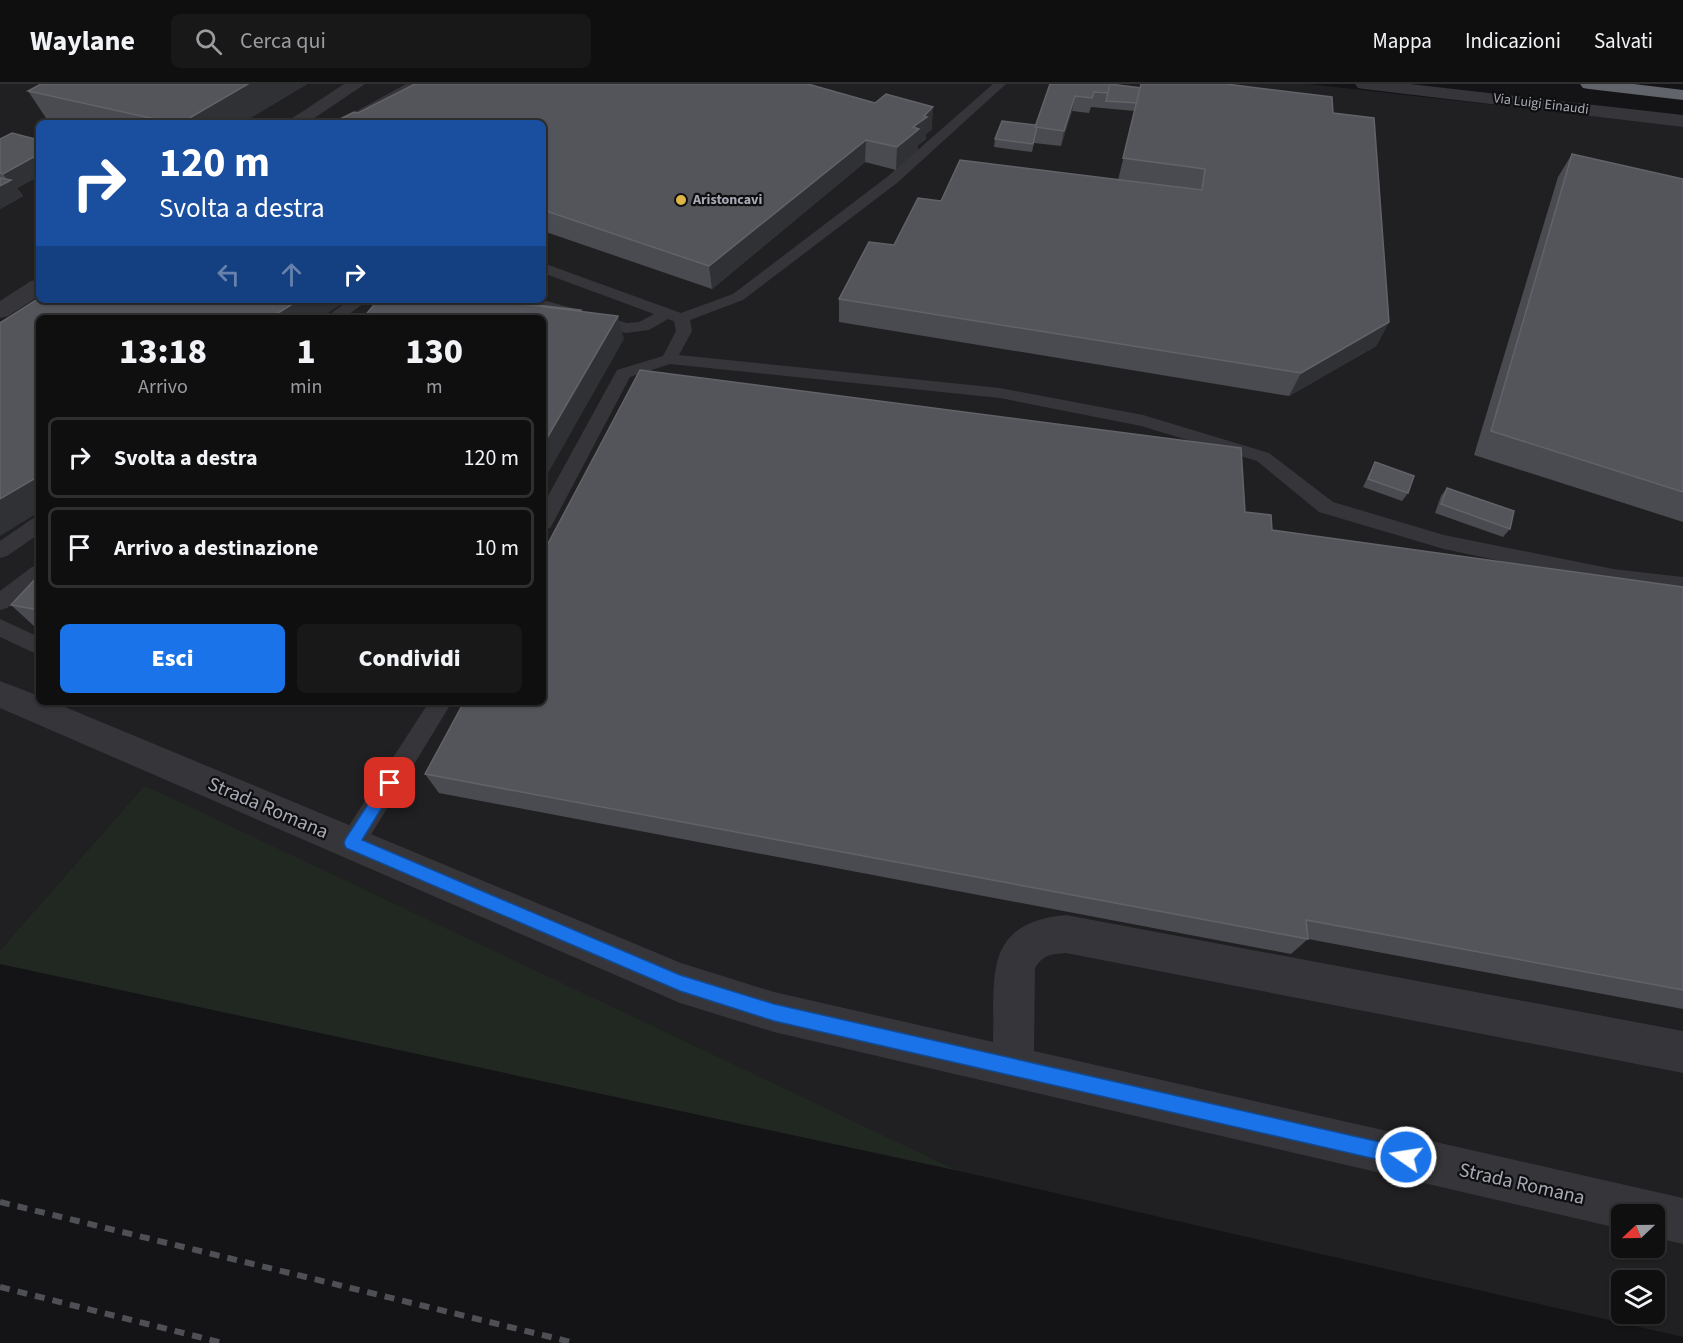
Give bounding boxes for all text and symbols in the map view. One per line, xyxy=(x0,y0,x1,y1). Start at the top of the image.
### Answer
search box xyxy=(171,14,591,68)
text: Waylane xyxy=(30,21,135,61)
icon: search xyxy=(192,25,225,58)
text: Cerca qui xyxy=(240,25,326,57)
text: Mappa xyxy=(1373,26,1432,56)
text: Indicazioni xyxy=(1465,26,1561,56)
text: Salvati xyxy=(1594,26,1653,56)
street label: Via Luigi Einaudi xyxy=(1492,88,1590,120)
text: 120 m xyxy=(159,133,270,193)
icon: right xyxy=(60,144,138,222)
text: Svolta a destra xyxy=(159,189,325,228)
place label: Aristoncavi xyxy=(692,190,762,210)
marker: Aristoncavi xyxy=(674,193,688,207)
icon: left xyxy=(212,258,245,291)
icon: ahead xyxy=(275,258,308,291)
icon: right xyxy=(338,258,371,291)
text: 13:18 xyxy=(119,326,207,377)
text: 1 xyxy=(297,326,316,377)
text: 130 xyxy=(405,326,463,377)
text: Arrivo xyxy=(138,373,188,401)
text: min xyxy=(290,373,322,401)
text: m xyxy=(426,373,442,401)
icon: right xyxy=(63,441,96,474)
text: Svolta a destra xyxy=(114,442,258,474)
text: 120 m xyxy=(464,442,519,474)
icon: arrive xyxy=(63,531,96,564)
text: Arrivo a destinazione xyxy=(114,532,319,564)
text: 10 m xyxy=(474,532,519,564)
button: Esci xyxy=(60,624,285,693)
button: Condividi xyxy=(297,624,522,693)
pin xyxy=(364,757,415,808)
icon: arrive xyxy=(373,766,406,799)
street label: Strada Romana xyxy=(203,770,333,846)
position arrow xyxy=(1374,1125,1438,1189)
street label: Strada Romana xyxy=(1456,1156,1588,1212)
north arrow xyxy=(1611,1204,1665,1258)
map controls xyxy=(1611,1204,1665,1324)
button: layers xyxy=(1611,1270,1665,1324)

